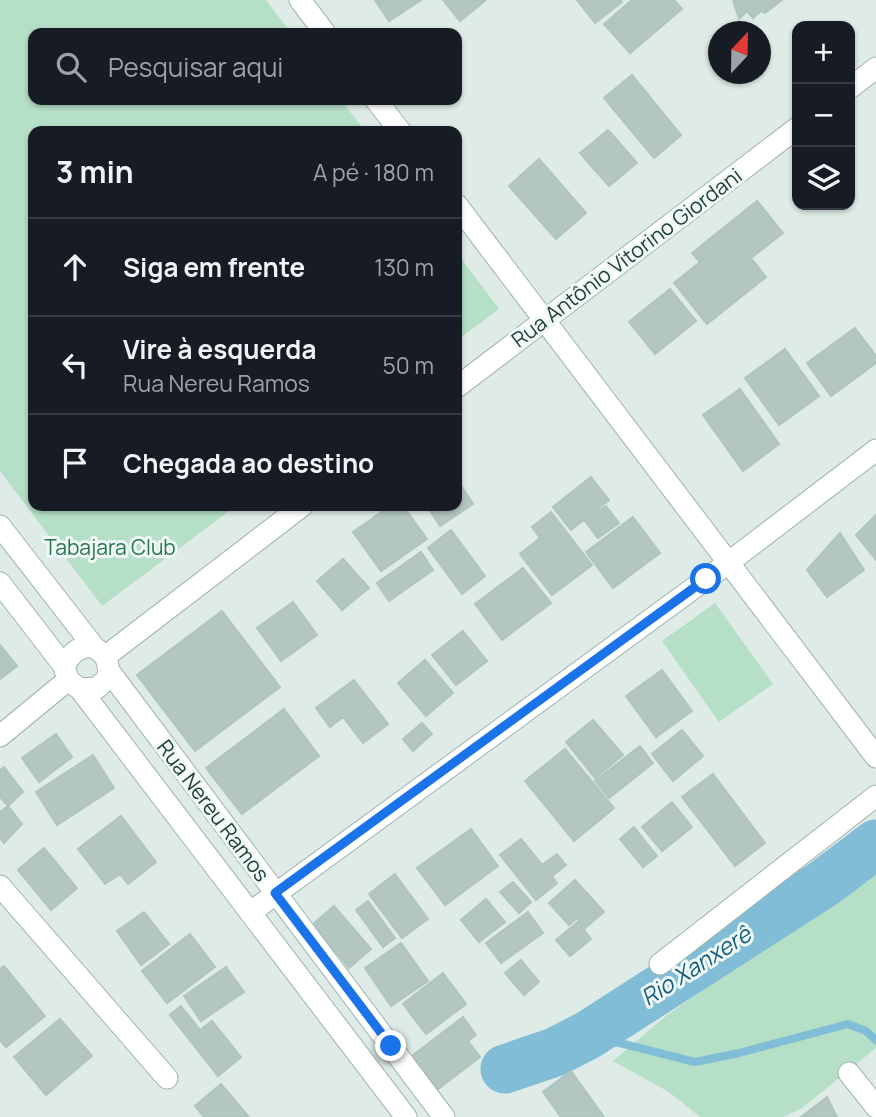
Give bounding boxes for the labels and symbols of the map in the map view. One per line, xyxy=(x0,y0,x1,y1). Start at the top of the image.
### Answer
north arrow xyxy=(708,21,771,84)
street label: Rua Antônio Vitorino Giordani xyxy=(505,161,747,353)
park label: Tabajara Club xyxy=(44,533,176,561)
route start xyxy=(690,563,721,594)
street label: Rua Nereu Ramos xyxy=(151,734,276,887)
water label: Rio Xanxerê xyxy=(634,917,758,1013)
route end xyxy=(375,1030,406,1061)

